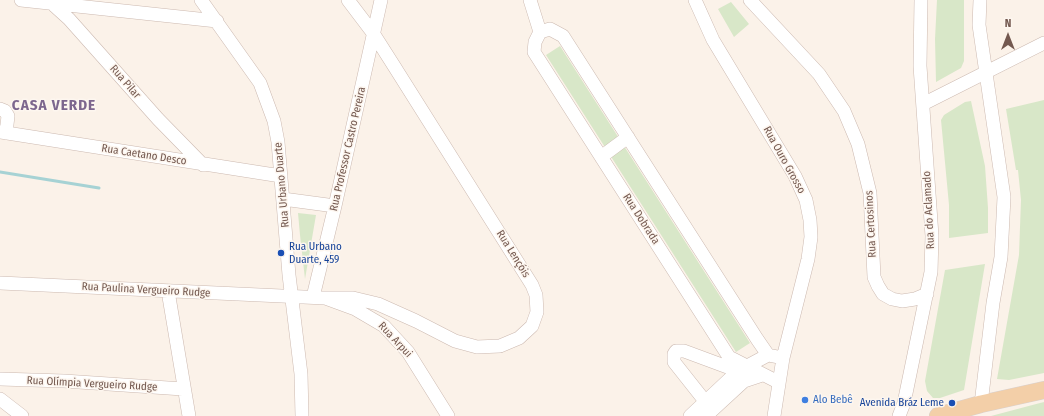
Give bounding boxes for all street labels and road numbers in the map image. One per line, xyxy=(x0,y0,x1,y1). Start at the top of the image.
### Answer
street label: Rua Pilar xyxy=(107,62,143,102)
street label: Rua Professor Castro Pereira xyxy=(327,86,369,212)
street label: Rua Ouro Grosso xyxy=(760,124,808,196)
street label: Rua Caetano Desco xyxy=(101,142,187,168)
street label: Rua Urbano Duarte xyxy=(272,142,292,228)
street label: Rua do Aclamado xyxy=(920,171,938,249)
street label: Rua Certosinos xyxy=(863,190,879,258)
street label: Rua Dobrada xyxy=(620,191,662,247)
street label: Rua Lençóis xyxy=(493,228,533,280)
street label: Rua Paulina Vergueiro Rudge xyxy=(81,280,211,300)
street label: Rua Arpui xyxy=(375,320,415,360)
street label: Rua Olímpia Vergueiro Rudge xyxy=(26,374,158,394)

